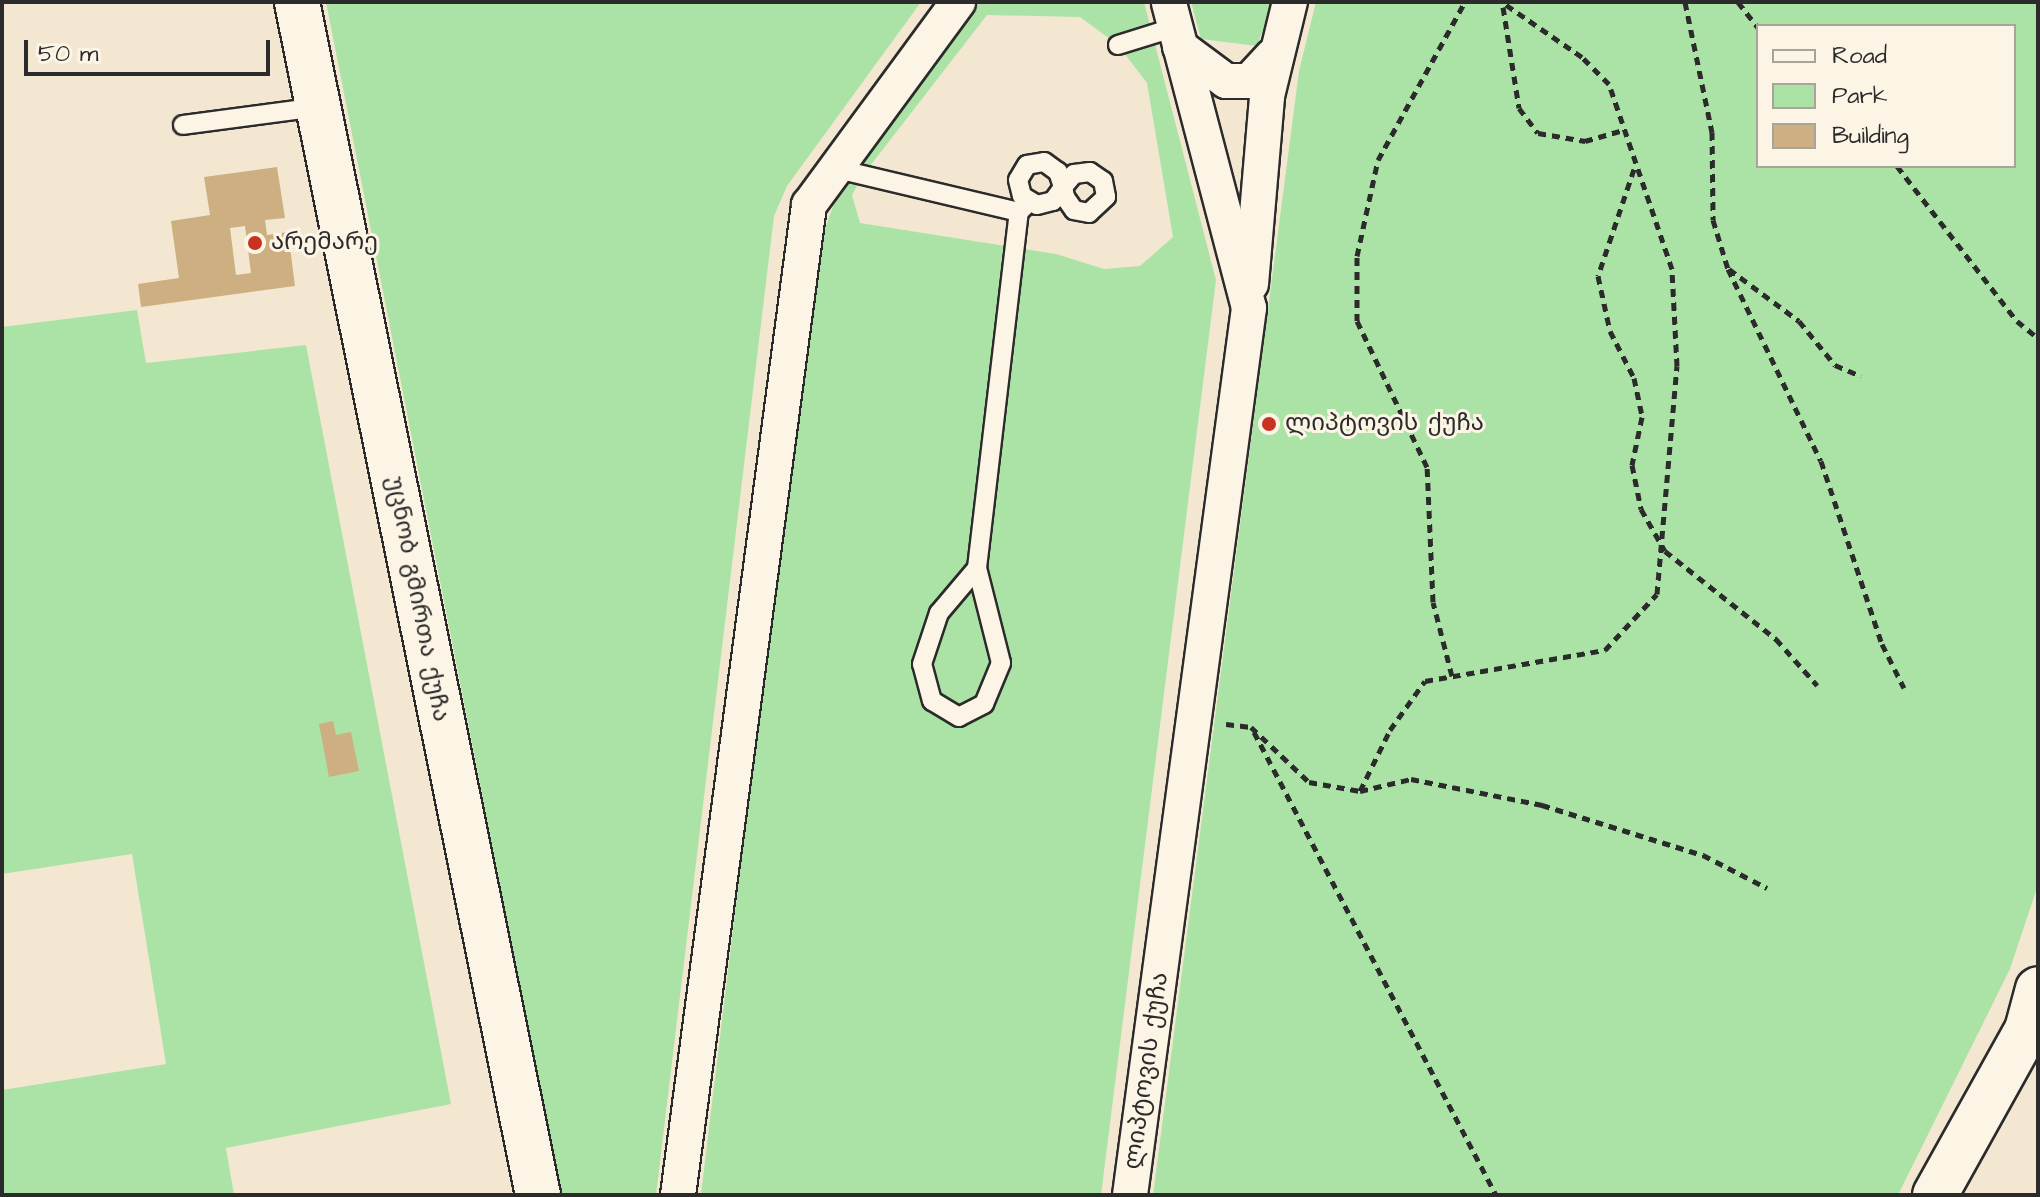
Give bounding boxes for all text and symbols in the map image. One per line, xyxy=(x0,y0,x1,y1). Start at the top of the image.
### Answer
scale bar xyxy=(28,24,274,74)
legend xyxy=(1756,24,2016,168)
text: 50 m xyxy=(38,37,98,71)
text: Road xyxy=(1832,39,1887,73)
text: Park xyxy=(1832,79,1888,113)
text: Building xyxy=(1832,119,1909,153)
place label: არემარე xyxy=(271,229,378,257)
marker: არემარე xyxy=(246,234,264,252)
place label: ლიპტოვის ქუჩა xyxy=(1285,410,1484,438)
marker: ლიპტოვის ქუჩა xyxy=(1260,415,1278,433)
street label: უცნობ გმირთა ქუჩა xyxy=(379,474,455,724)
street label: ლიპტოვის ქუჩა xyxy=(1119,971,1175,1171)

